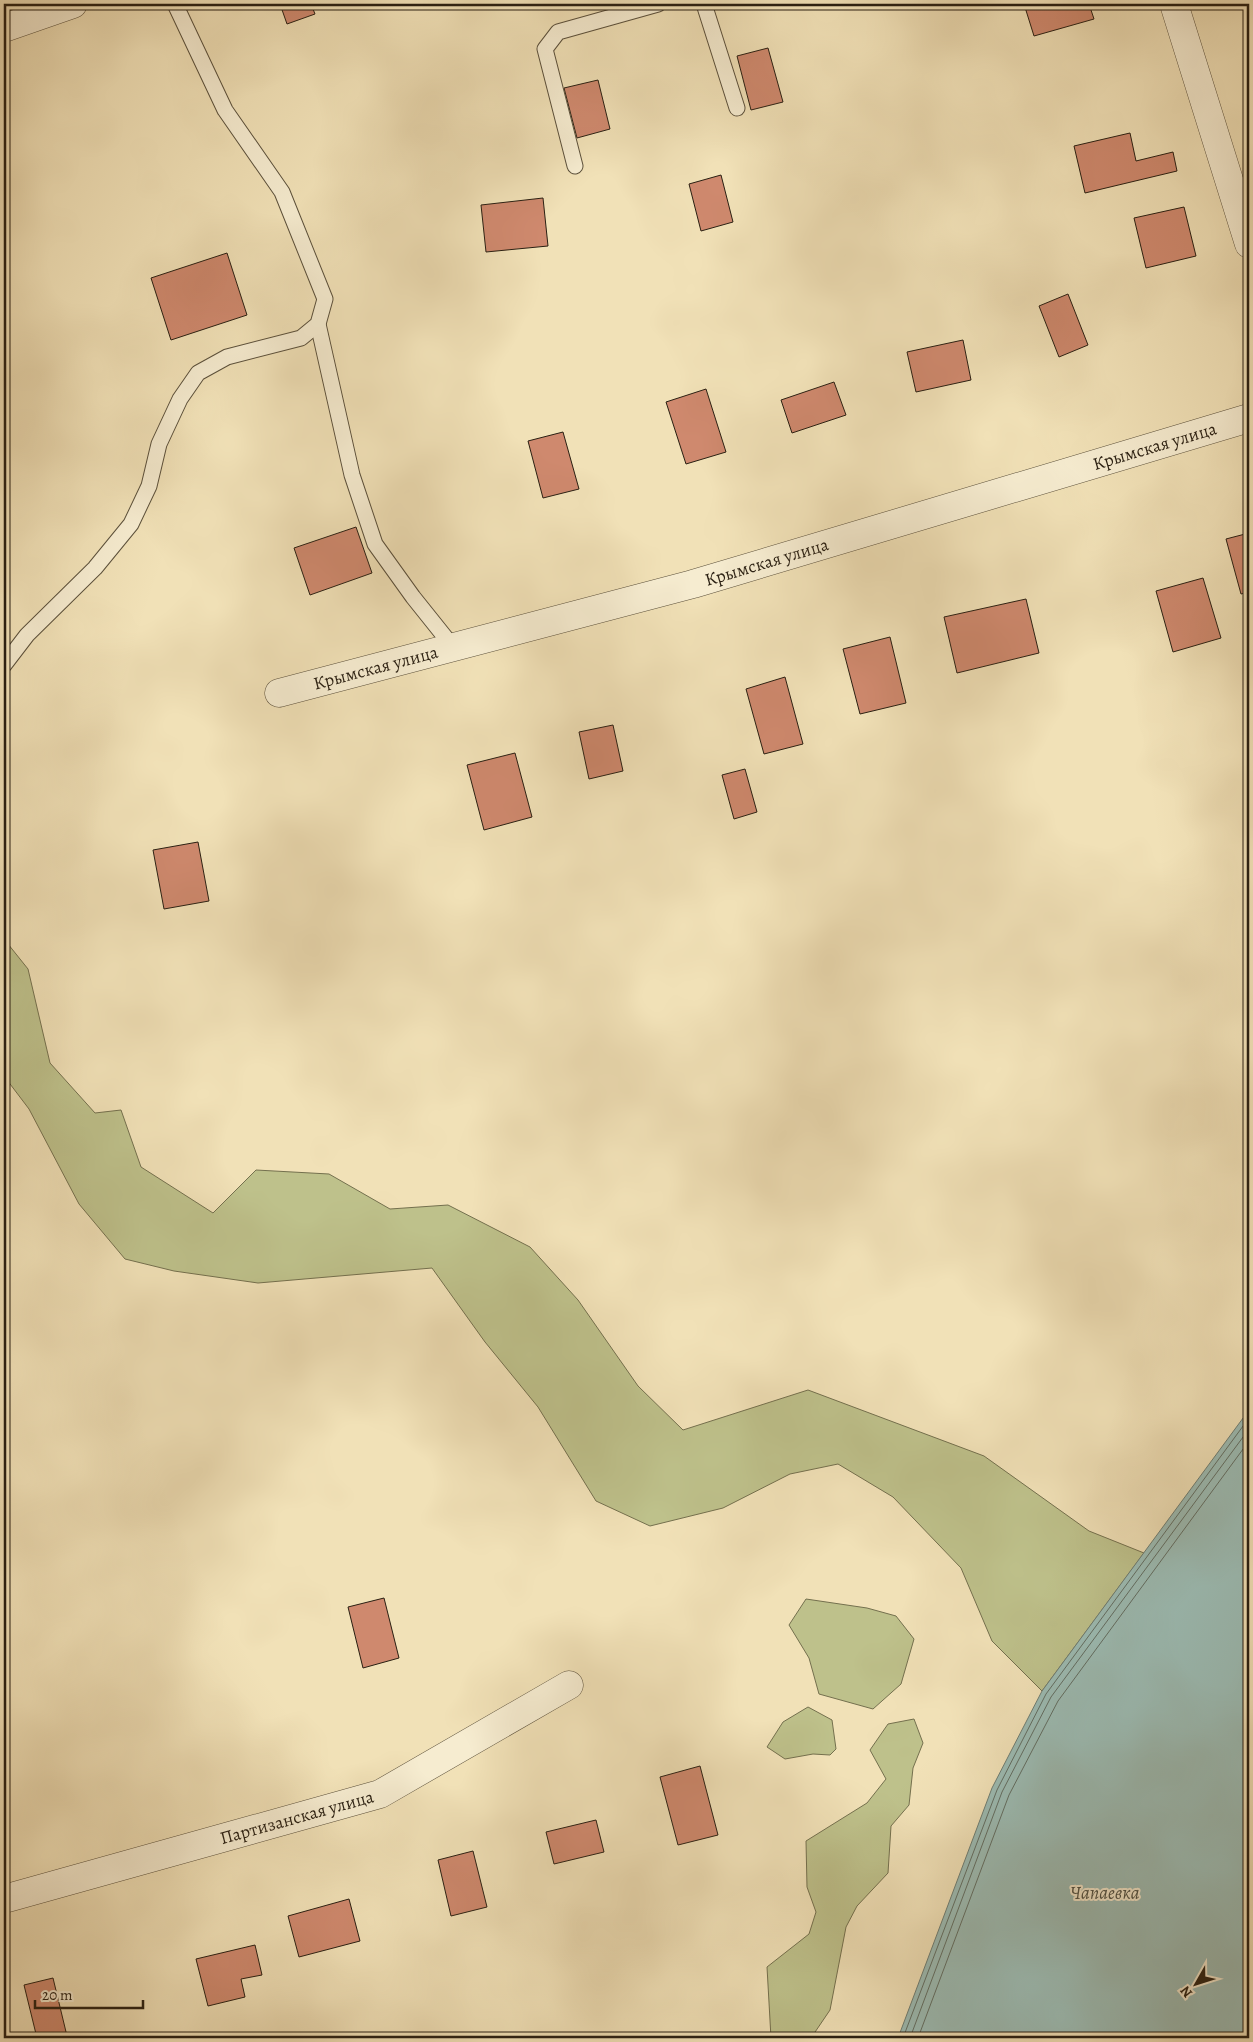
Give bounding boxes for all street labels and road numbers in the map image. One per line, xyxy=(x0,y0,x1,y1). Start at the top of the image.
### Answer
street label: Крымская улица xyxy=(1090,416,1220,476)
street label: Крымская улица xyxy=(702,532,832,592)
street label: Крымская улица xyxy=(311,639,441,695)
street label: Партизанская улица xyxy=(217,1784,377,1850)

